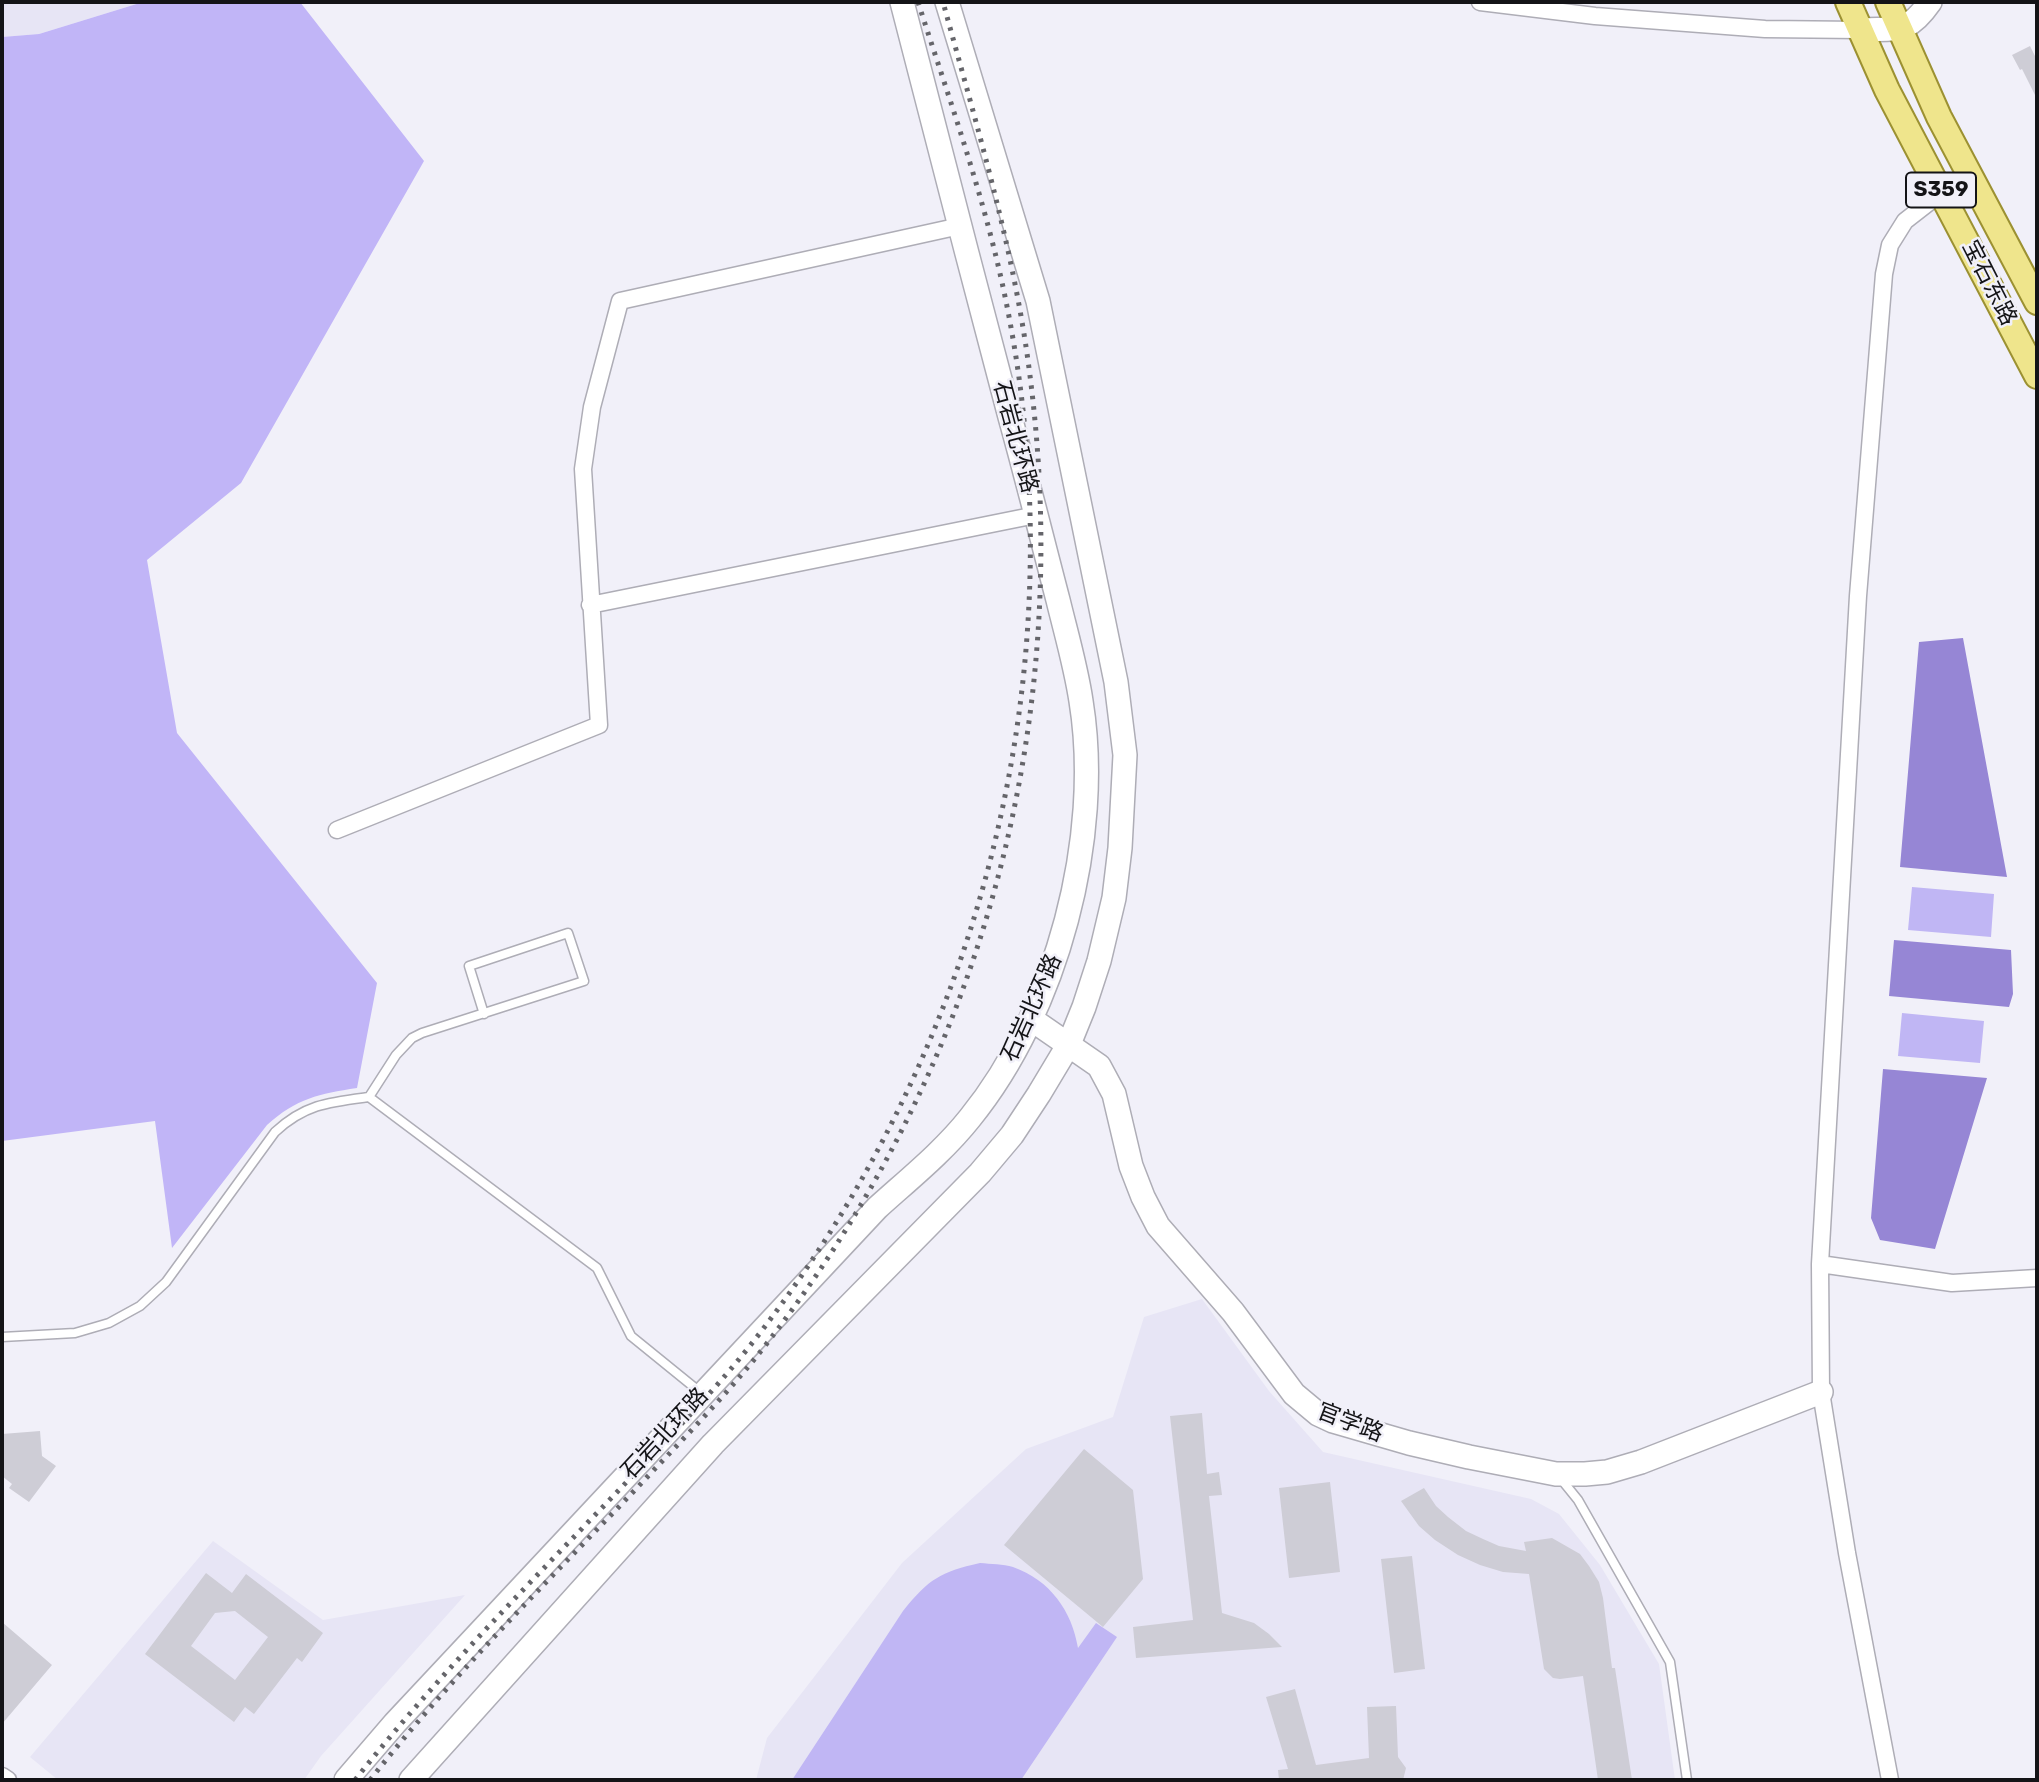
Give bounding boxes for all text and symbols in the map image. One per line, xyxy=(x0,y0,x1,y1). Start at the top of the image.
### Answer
road number: S359 xyxy=(1906,172,1976,208)
street label: 宝石东路 xyxy=(1956,236,2022,330)
street label: 石岩北环路 xyxy=(987,378,1043,496)
street label: 石岩北环路 xyxy=(996,950,1068,1066)
street label: 石岩北环路 xyxy=(616,1383,714,1485)
street label: 官学路 xyxy=(1313,1398,1387,1448)

